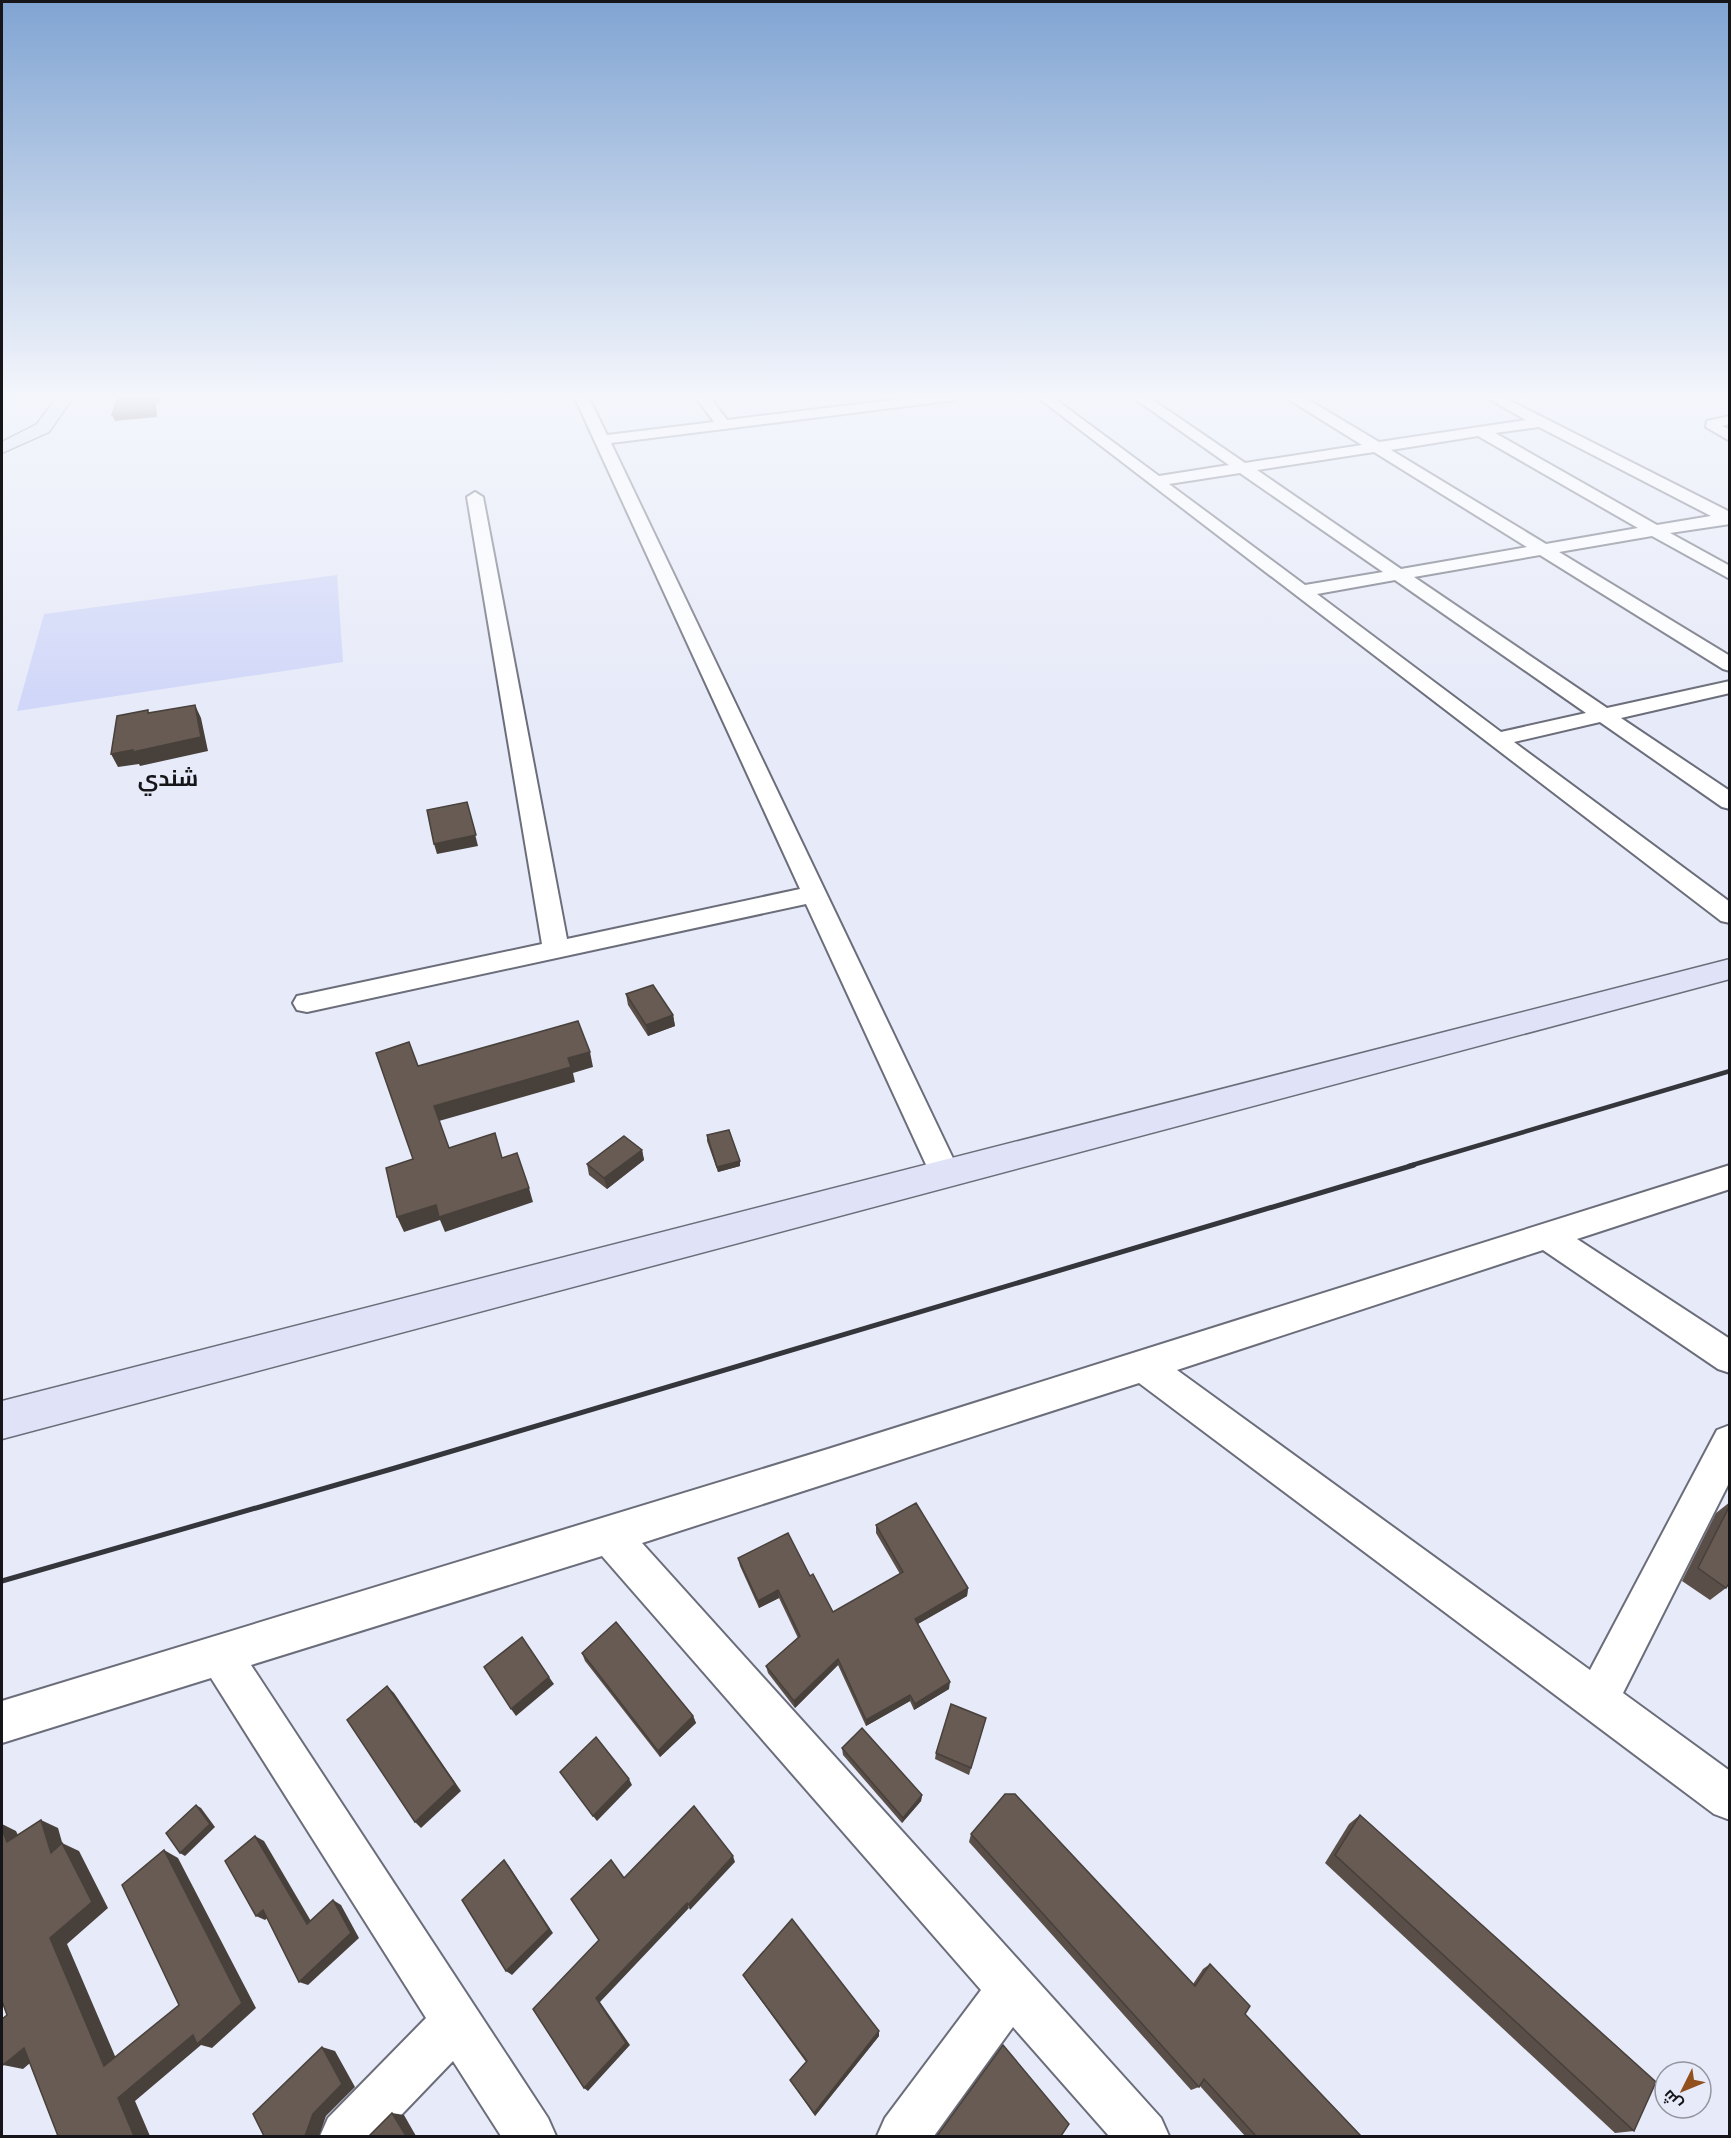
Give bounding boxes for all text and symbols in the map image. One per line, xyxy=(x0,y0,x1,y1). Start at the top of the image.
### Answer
district label: شندي xyxy=(138,763,198,796)
north arrow xyxy=(1653,2060,1713,2120)
text: ش xyxy=(1657,2085,1687,2115)

